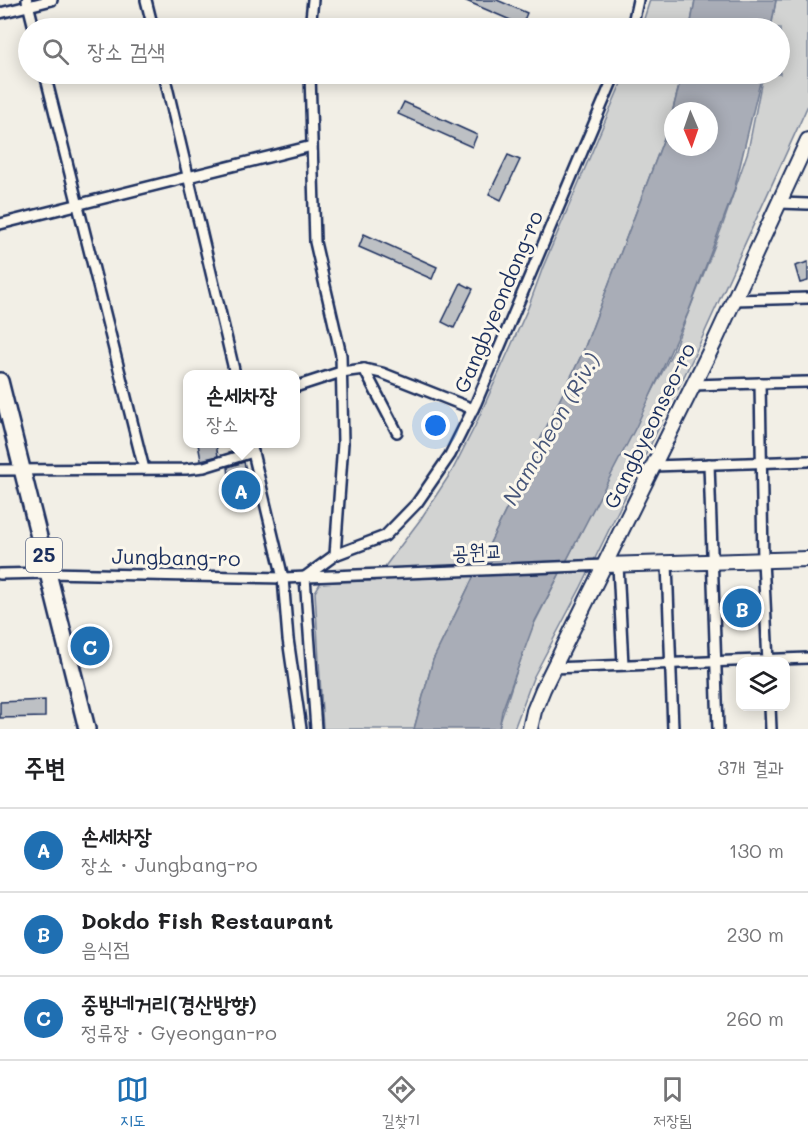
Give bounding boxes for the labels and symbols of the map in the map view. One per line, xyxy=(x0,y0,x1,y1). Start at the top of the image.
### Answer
north arrow xyxy=(664,102,718,156)
street label: Gangbyeondong-ro xyxy=(447,206,548,397)
street label: Gangbyeonseo-ro xyxy=(597,338,701,513)
water label: Namcheon (Riv.) xyxy=(495,347,606,510)
your location xyxy=(421,411,450,440)
pin: A xyxy=(222,468,260,512)
street label: 공원교 xyxy=(451,536,503,565)
road number: 25 xyxy=(26,538,62,572)
street label: Jungbang-ro xyxy=(111,542,241,571)
pin: B xyxy=(722,586,762,630)
pin: C xyxy=(70,624,110,668)

